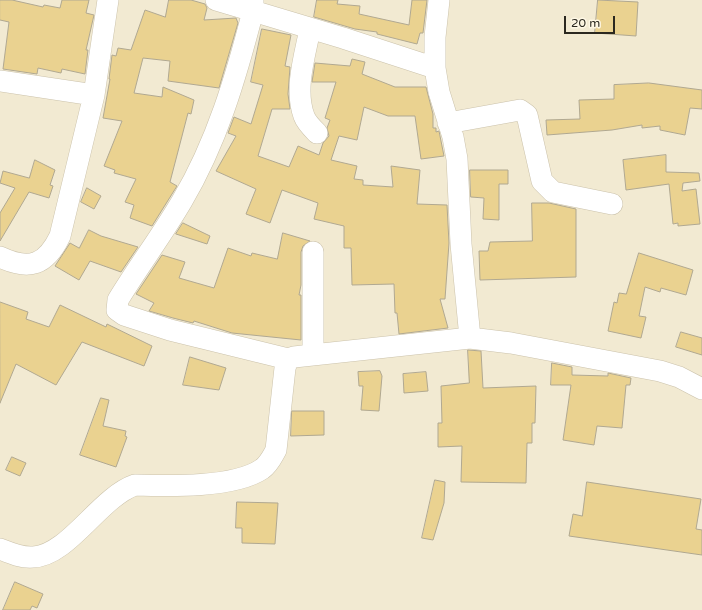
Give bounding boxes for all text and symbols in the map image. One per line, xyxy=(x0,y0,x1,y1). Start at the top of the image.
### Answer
scale bar xyxy=(566,8,617,34)
text: 20 m xyxy=(571,16,600,30)

